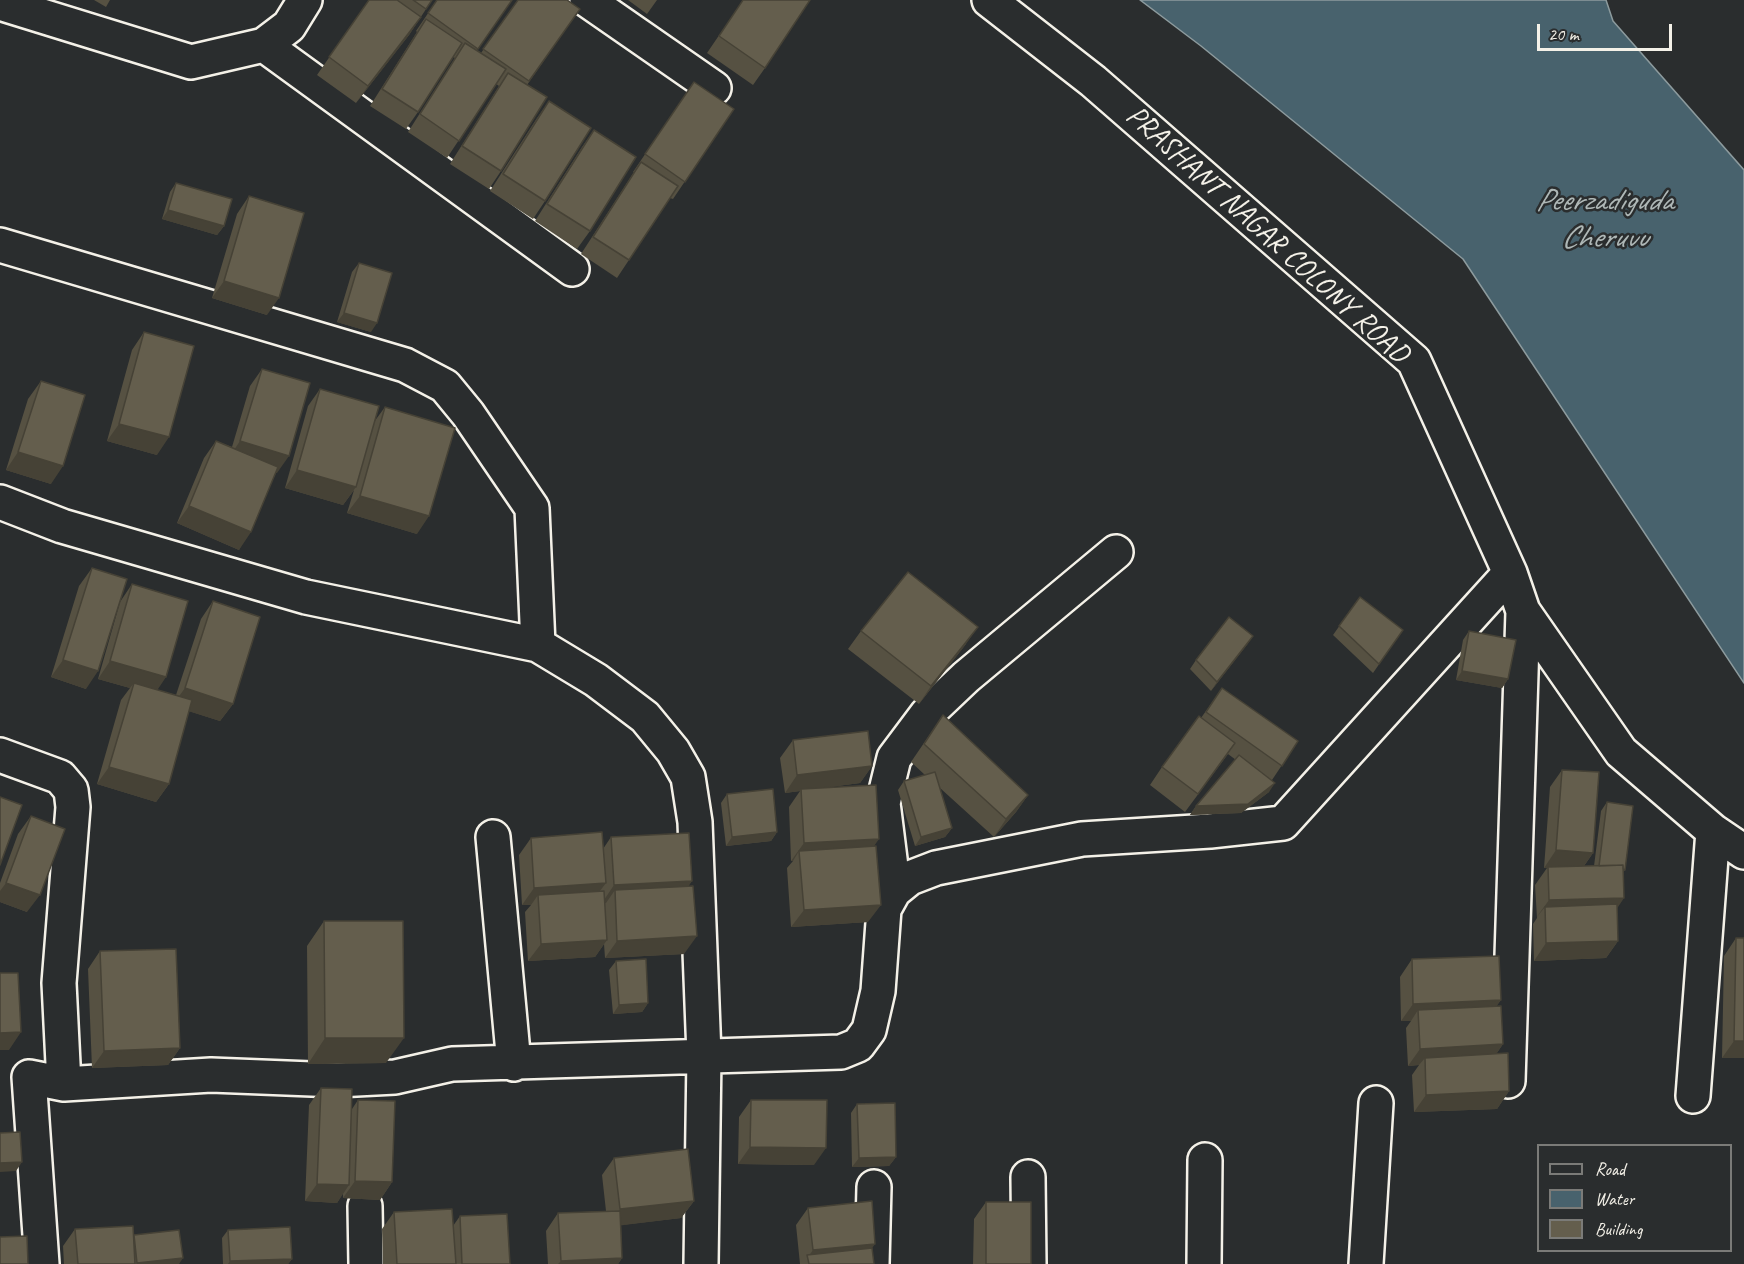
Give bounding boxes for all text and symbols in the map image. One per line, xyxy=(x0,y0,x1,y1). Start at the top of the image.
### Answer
scale bar xyxy=(1540,12,1675,50)
text: 20 m xyxy=(1548,23,1579,45)
street label: PRASHANT NAGAR COLONY ROAD xyxy=(1118,98,1416,372)
water label: Peerzadiguda Cheruvu xyxy=(1535,183,1673,258)
legend xyxy=(1537,1144,1732,1252)
text: Road xyxy=(1595,1158,1625,1180)
text: Water xyxy=(1595,1188,1634,1210)
text: Building xyxy=(1595,1218,1642,1240)

